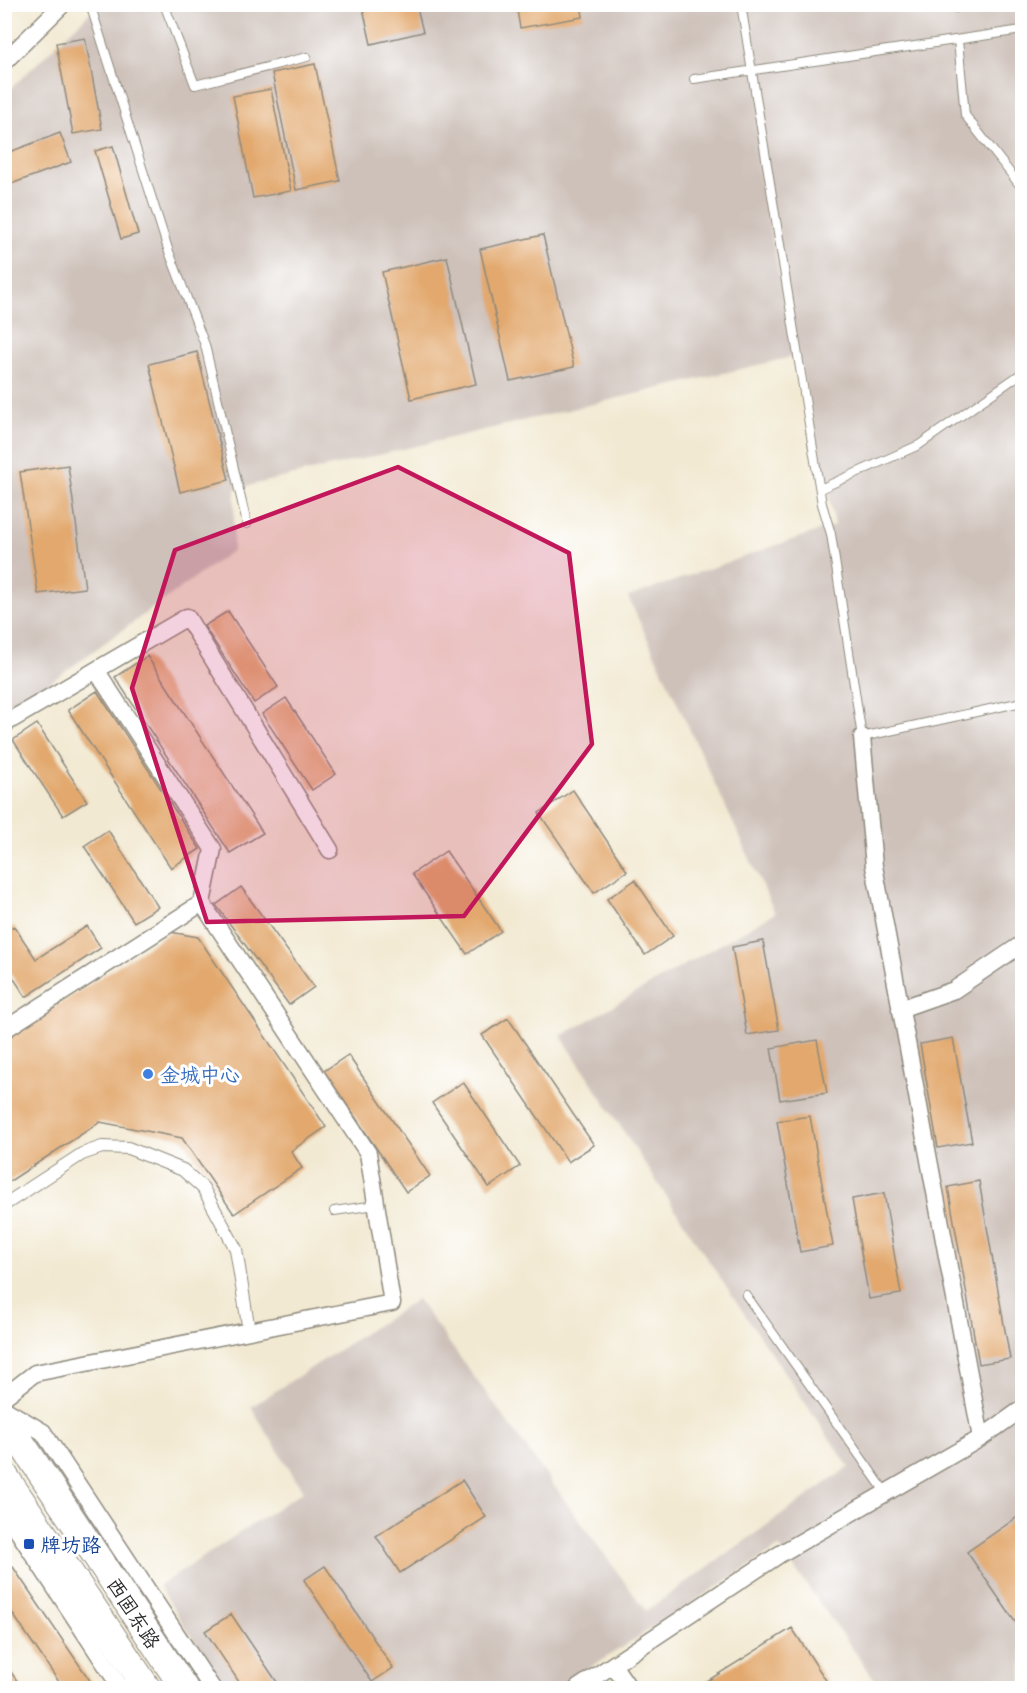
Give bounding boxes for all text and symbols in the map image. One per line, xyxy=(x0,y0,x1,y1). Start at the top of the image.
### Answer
place label: 金城中心 xyxy=(160,1061,240,1088)
marker: 金城中心 xyxy=(141,1067,155,1081)
place label: 牌坊路 xyxy=(41,1531,102,1558)
marker: 牌坊路 xyxy=(22,1537,36,1551)
street label: 西固东路 xyxy=(101,1572,168,1655)

